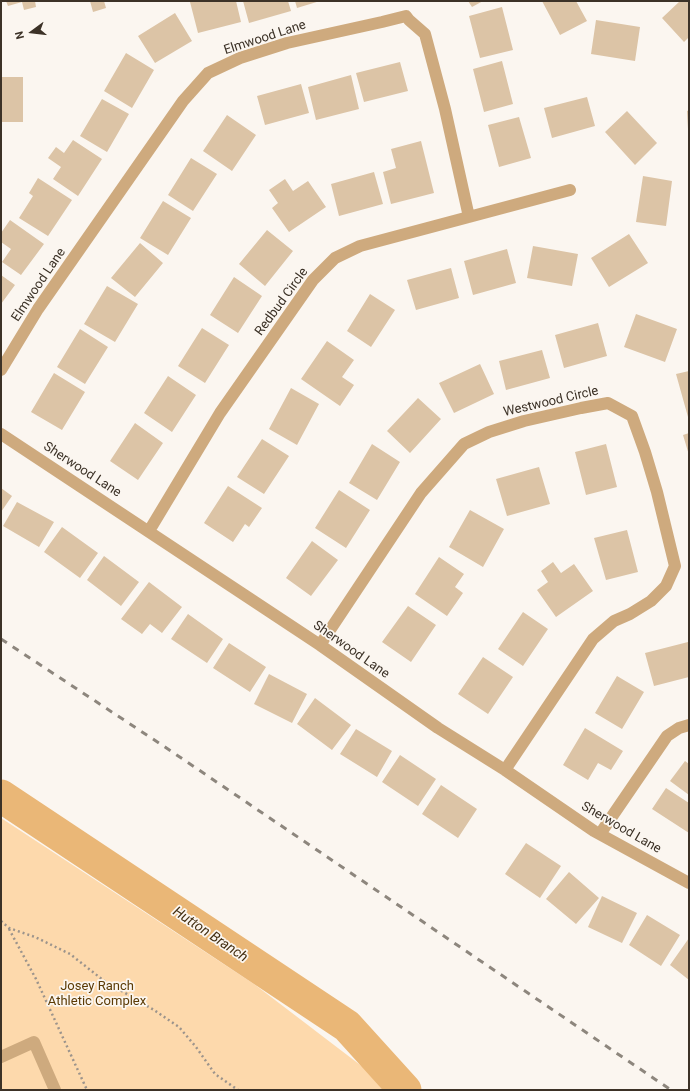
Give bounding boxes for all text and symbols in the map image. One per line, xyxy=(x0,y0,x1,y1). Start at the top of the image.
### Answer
north arrow xyxy=(12,12,52,52)
street label: Elmwood Lane xyxy=(222,17,308,59)
text: N xyxy=(13,30,27,41)
street label: Elmwood Lane xyxy=(9,245,69,325)
street label: Redbud Circle xyxy=(252,265,312,339)
street label: Westwood Circle xyxy=(502,383,600,421)
street label: Sherwood Lane xyxy=(40,439,124,501)
street label: Sherwood Lane xyxy=(310,618,392,682)
street label: Sherwood Lane xyxy=(578,799,664,857)
water label: Hutton Branch xyxy=(169,904,251,966)
park label: Josey Ranch Athletic Complex xyxy=(48,979,146,1010)

